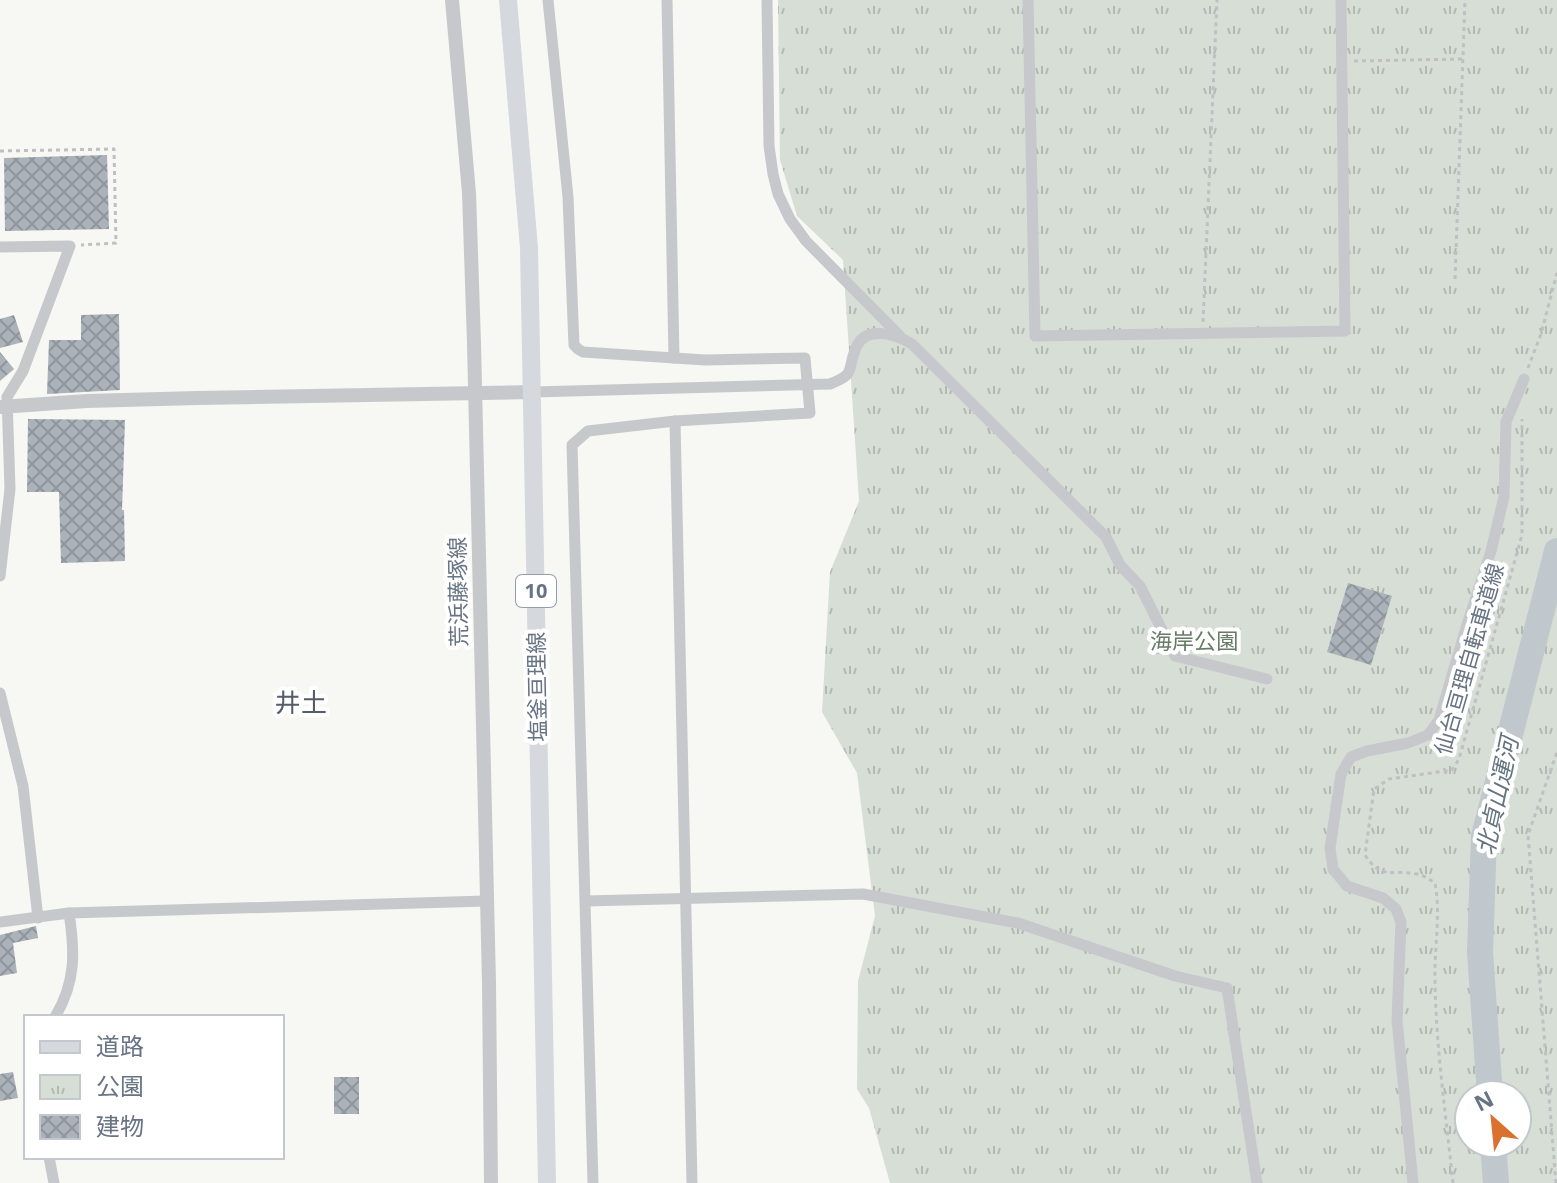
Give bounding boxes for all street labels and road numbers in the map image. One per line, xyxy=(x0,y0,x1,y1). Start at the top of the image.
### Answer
street label: 荒浜藤塚線 xyxy=(441,537,473,647)
street label: 仙台亘理自転車道線 xyxy=(1426,559,1510,758)
road number: 10 xyxy=(516,575,556,607)
street label: 塩釜亘理線 xyxy=(520,632,552,742)

